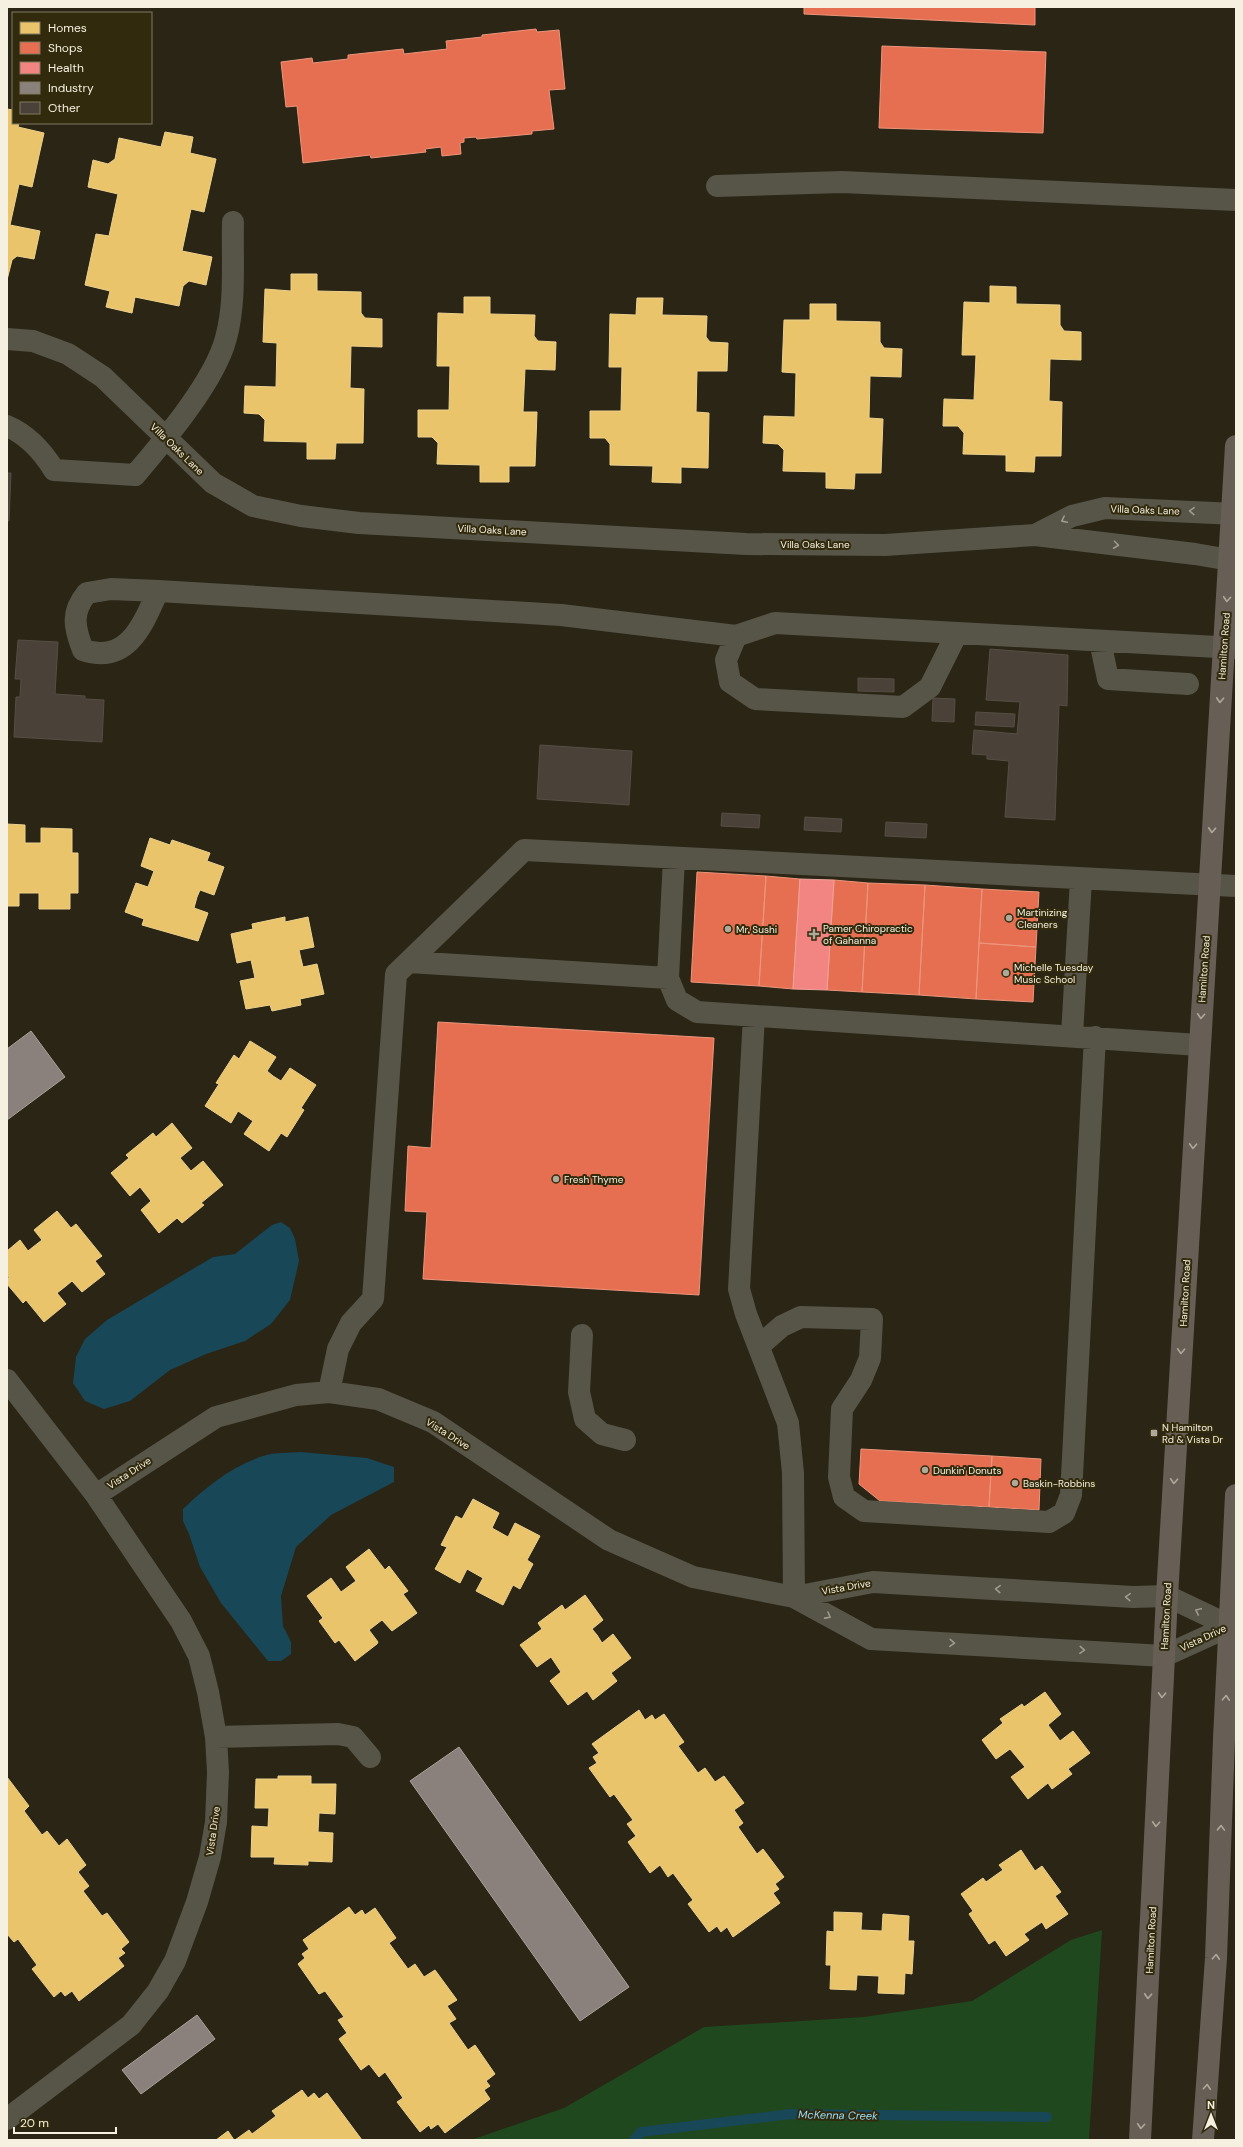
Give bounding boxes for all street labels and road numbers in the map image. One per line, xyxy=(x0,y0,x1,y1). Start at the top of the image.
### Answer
street label: Villa Oaks Lane xyxy=(148,420,207,478)
street label: Villa Oaks Lane xyxy=(1110,502,1180,518)
street label: Villa Oaks Lane xyxy=(457,522,527,538)
street label: Villa Oaks Lane xyxy=(780,538,850,551)
street label: Hamilton Road xyxy=(1215,612,1233,680)
street label: Hamilton Road xyxy=(1195,935,1213,1003)
street label: Hamilton Road xyxy=(1177,1259,1193,1327)
street label: Vista Drive xyxy=(424,1415,473,1453)
street label: Vista Drive xyxy=(105,1454,154,1492)
street label: Vista Drive xyxy=(820,1576,872,1598)
street label: Hamilton Road xyxy=(1158,1582,1174,1650)
street label: Vista Drive xyxy=(1178,1621,1229,1654)
street label: Vista Drive xyxy=(203,1805,223,1856)
street label: Hamilton Road xyxy=(1143,1906,1159,1974)

